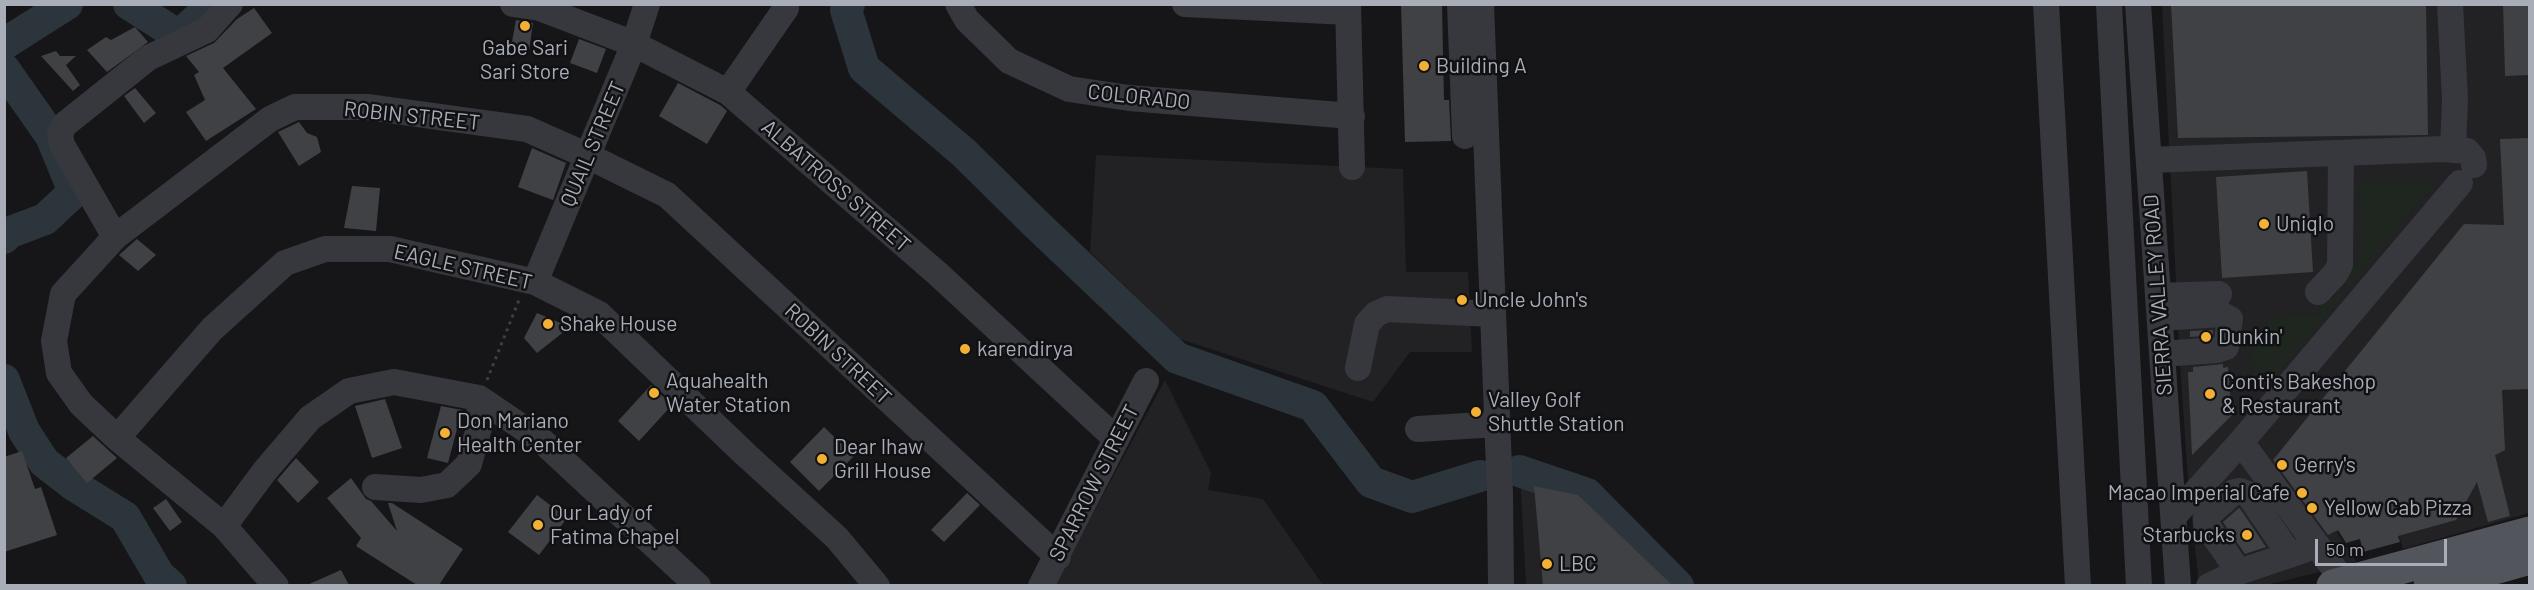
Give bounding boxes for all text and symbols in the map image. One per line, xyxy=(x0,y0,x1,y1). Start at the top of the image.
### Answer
marker: Gabe Sari Sari Store xyxy=(518,19,532,33)
place label: Gabe Sari Sari Store xyxy=(480,35,570,85)
place label: Building A xyxy=(1436,53,1527,79)
marker: Building A xyxy=(1417,59,1431,73)
street label: QUAIL STREET xyxy=(555,77,631,211)
street label: COLORADO xyxy=(1086,79,1192,115)
street label: ROBIN STREET xyxy=(343,96,481,136)
street label: ALBATROSS STREET xyxy=(756,114,916,258)
street label: SIERRA VALLEY ROAD xyxy=(2138,194,2178,396)
place label: Uniqlo xyxy=(2276,211,2334,237)
marker: Uniqlo xyxy=(2257,217,2271,231)
street label: EAGLE STREET xyxy=(392,239,534,295)
place label: Uncle John's xyxy=(1474,287,1588,313)
marker: Uncle John's xyxy=(1455,293,1469,307)
street label: ROBIN STREET xyxy=(779,298,897,410)
place label: Shake House xyxy=(560,311,678,337)
marker: Shake House xyxy=(541,317,555,331)
place label: Dunkin' xyxy=(2218,324,2283,350)
marker: Dunkin' xyxy=(2199,330,2213,344)
place label: karendirya xyxy=(977,336,1073,362)
marker: karendirya xyxy=(958,342,972,356)
place label: Aquahealth Water Station xyxy=(666,368,791,418)
place label: Conti's Bakeshop & Restaurant xyxy=(2222,369,2376,419)
marker: Aquahealth Water Station xyxy=(647,386,661,400)
place label: Valley Golf Shuttle Station xyxy=(1488,387,1625,437)
marker: Conti's Bakeshop & Restaurant xyxy=(2203,387,2217,401)
street label: SPARROW STREET xyxy=(1044,401,1144,565)
marker: Valley Golf Shuttle Station xyxy=(1469,405,1483,419)
place label: Don Mariano Health Center xyxy=(457,408,582,458)
marker: Don Mariano Health Center xyxy=(438,426,452,440)
place label: Dear Ihaw Grill House xyxy=(834,434,931,484)
marker: Dear Ihaw Grill House xyxy=(815,452,829,466)
place label: Gerry's xyxy=(2294,452,2356,478)
marker: Gerry's xyxy=(2275,458,2289,472)
place label: Macao Imperial Cafe xyxy=(2108,480,2290,506)
marker: Macao Imperial Cafe xyxy=(2295,486,2309,500)
place label: Yellow Cab Pizza xyxy=(2324,495,2472,521)
place label: Our Lady of Fatima Chapel xyxy=(550,500,679,550)
marker: Yellow Cab Pizza xyxy=(2305,501,2319,515)
marker: Our Lady of Fatima Chapel xyxy=(531,518,545,532)
place label: Starbucks xyxy=(2143,522,2235,548)
scale bar xyxy=(2318,527,2450,565)
marker: Starbucks xyxy=(2240,528,2254,542)
text: 50 m xyxy=(2326,538,2364,560)
place label: LBC xyxy=(1559,551,1597,577)
marker: LBC xyxy=(1540,557,1554,571)

